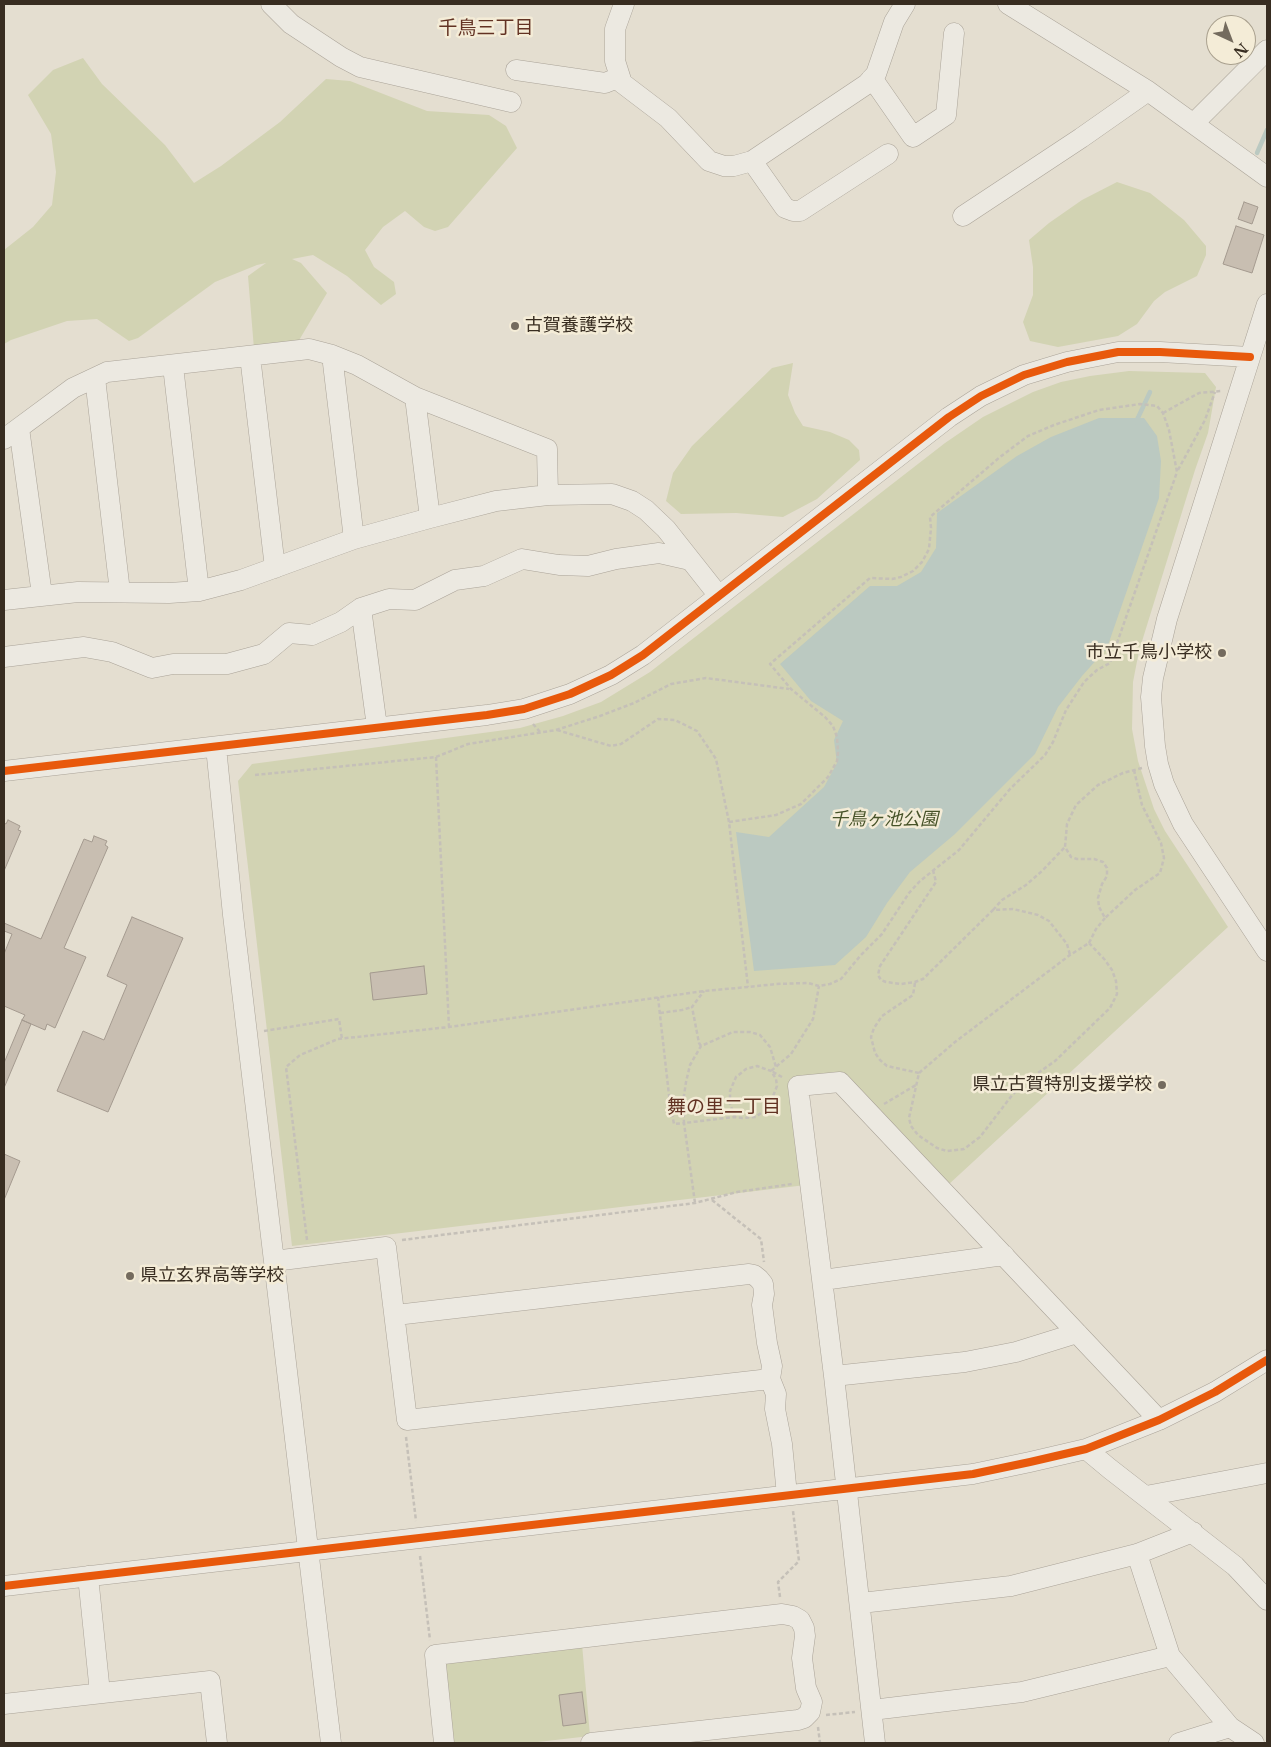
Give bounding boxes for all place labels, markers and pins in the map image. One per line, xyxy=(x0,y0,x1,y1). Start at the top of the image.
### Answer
place label: 古賀養護学校 xyxy=(525,315,633,337)
marker: 古賀養護学校 xyxy=(509,320,521,332)
place label: 市立千鳥小学校 xyxy=(1086,642,1212,664)
marker: 市立千鳥小学校 xyxy=(1216,647,1228,659)
place label: 県立古賀特別支援学校 xyxy=(972,1074,1152,1096)
marker: 県立古賀特別支援学校 xyxy=(1156,1079,1168,1091)
place label: 県立玄界高等学校 xyxy=(140,1265,284,1287)
marker: 県立玄界高等学校 xyxy=(124,1270,136,1282)

